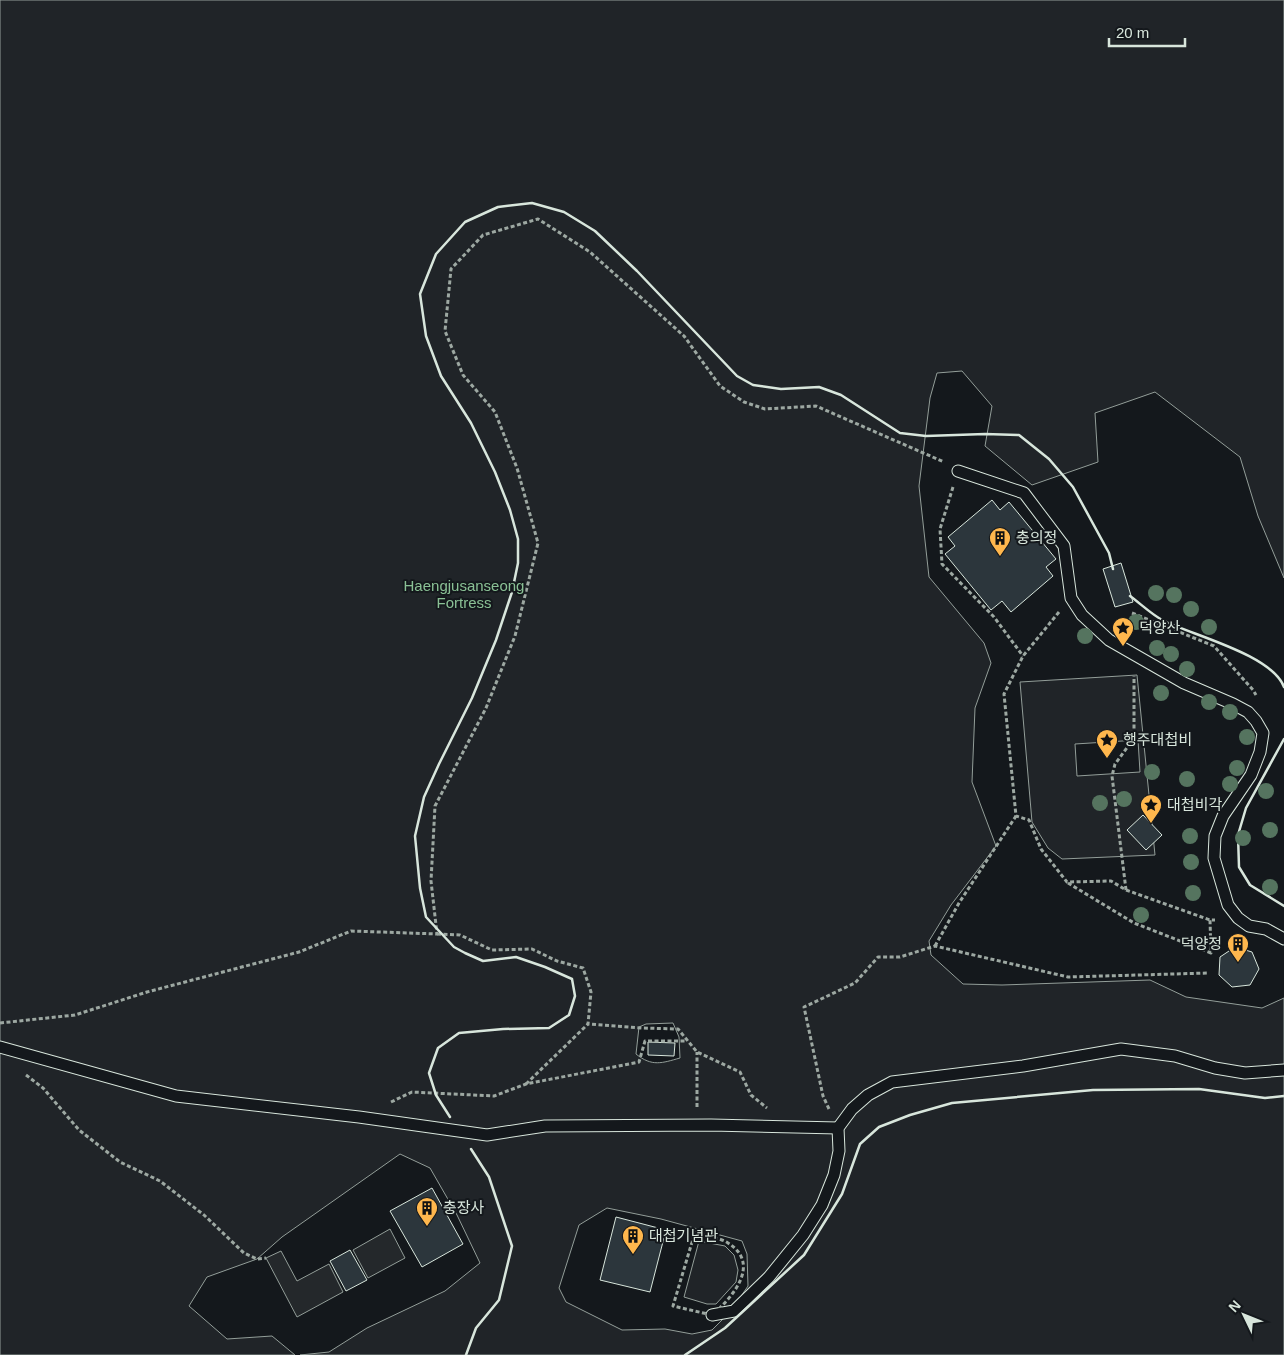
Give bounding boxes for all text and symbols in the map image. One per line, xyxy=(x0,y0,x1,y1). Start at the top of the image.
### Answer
scale bar xyxy=(1109,15,1185,47)
text: 20 m xyxy=(1116,24,1149,41)
building icon: 충의정 xyxy=(988,526,1012,557)
place label: 충의정 xyxy=(1016,529,1057,546)
park label: Haengjusanseong Fortress xyxy=(404,577,524,611)
place icon: 덕양산 xyxy=(1111,616,1135,647)
place label: 덕양산 xyxy=(1139,619,1181,636)
place icon: 행주대첩비 xyxy=(1095,728,1119,759)
place label: 행주대첩비 xyxy=(1123,731,1192,748)
place icon: 대첩비각 xyxy=(1139,793,1163,824)
place label: 대첩비각 xyxy=(1167,796,1222,813)
building icon: 덕양정 xyxy=(1226,932,1250,963)
place label: 덕양정 xyxy=(1181,935,1222,952)
building icon: 충장사 xyxy=(415,1196,439,1227)
place label: 충장사 xyxy=(443,1199,485,1216)
building icon: 대첩기념관 xyxy=(621,1224,645,1255)
place label: 대첩기념관 xyxy=(649,1227,718,1244)
north arrow xyxy=(1219,1290,1269,1340)
text: N xyxy=(1225,1297,1244,1315)

